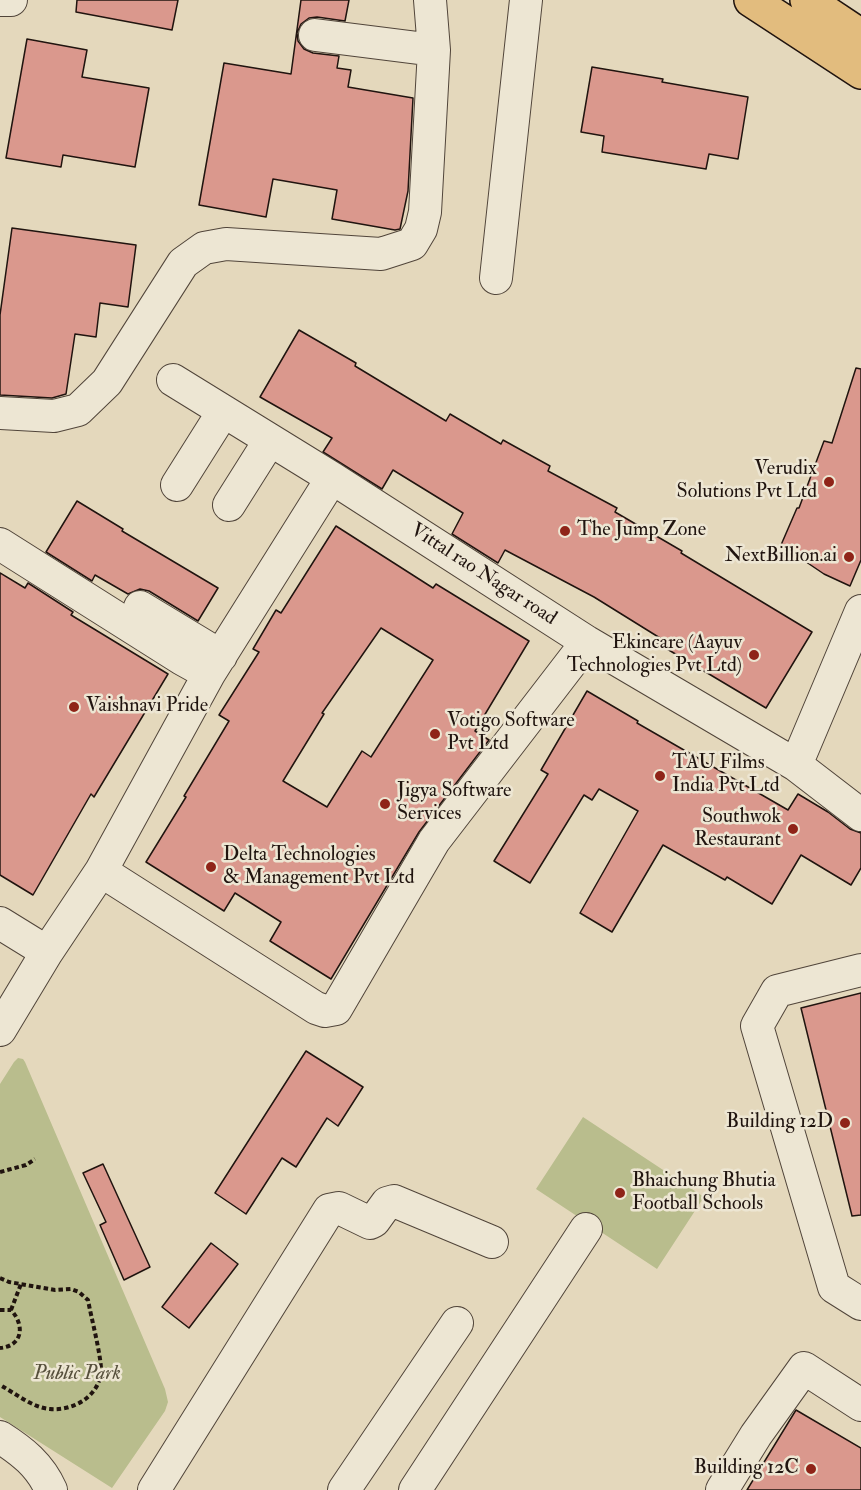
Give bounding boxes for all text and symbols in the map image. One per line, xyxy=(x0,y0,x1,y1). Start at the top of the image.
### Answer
place label: Verudix Solutions Pvt Ltd xyxy=(677,458,817,505)
marker: Verudix Solutions Pvt Ltd xyxy=(822,475,836,489)
street label: Vittal rao Nagar road xyxy=(405,519,561,631)
place label: The Jump Zone xyxy=(577,519,706,543)
marker: The Jump Zone xyxy=(558,524,572,538)
place label: NextBillion.ai xyxy=(725,545,837,569)
marker: NextBillion.ai xyxy=(842,550,856,564)
place label: Ekincare (Aayuv Technologies Pvt Ltd) xyxy=(567,632,742,679)
marker: Ekincare (Aayuv Technologies Pvt Ltd) xyxy=(747,648,761,662)
place label: Vaishnavi Pride xyxy=(86,695,208,719)
marker: Vaishnavi Pride xyxy=(67,700,81,714)
place label: Votigo Software Pvt Ltd xyxy=(447,710,575,757)
marker: Votigo Software Pvt Ltd xyxy=(428,727,442,741)
place label: TAU Films India Pvt Ltd xyxy=(672,752,780,799)
marker: TAU Films India Pvt Ltd xyxy=(653,769,667,783)
place label: Jigya Software Services xyxy=(397,780,511,827)
marker: Jigya Software Services xyxy=(378,797,392,811)
place label: Southwok Restaurant xyxy=(694,806,781,853)
marker: Southwok Restaurant xyxy=(786,822,800,836)
place label: Delta Technologies & Management Pvt Ltd xyxy=(223,844,415,891)
marker: Delta Technologies & Management Pvt Ltd xyxy=(204,860,218,874)
place label: Building 12D xyxy=(726,1111,833,1135)
marker: Building 12D xyxy=(838,1116,852,1130)
place label: Bhaichung Bhutia Football Schools xyxy=(632,1170,776,1217)
marker: Bhaichung Bhutia Football Schools xyxy=(613,1186,627,1200)
park label: Public Park xyxy=(33,1363,121,1387)
place label: Building 12C xyxy=(694,1457,799,1481)
marker: Building 12C xyxy=(804,1462,818,1476)

